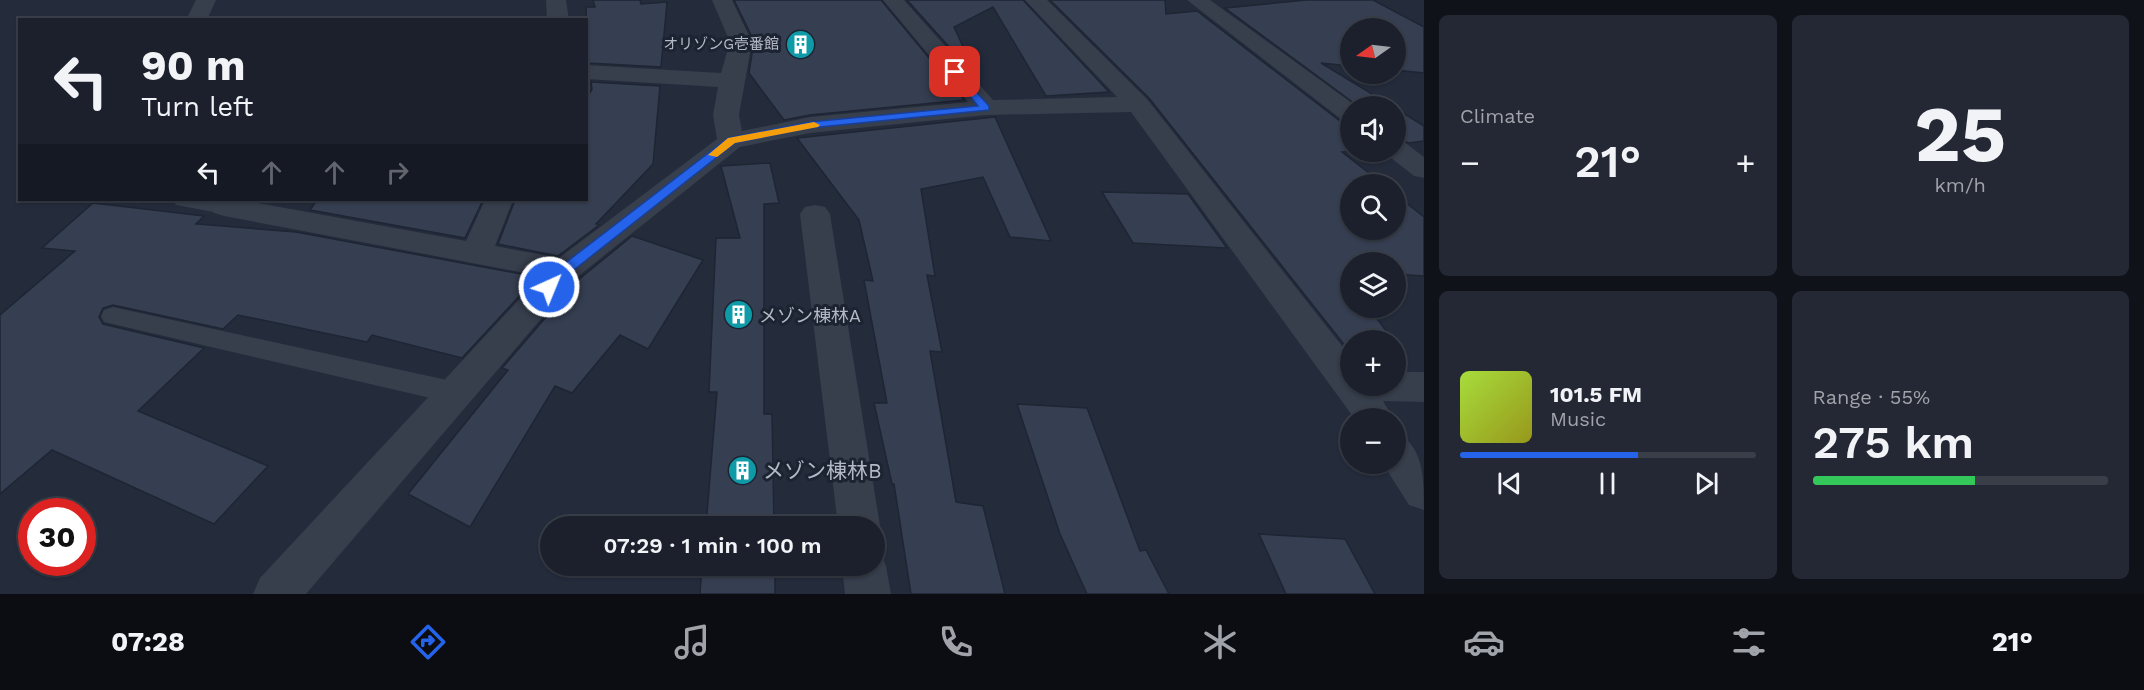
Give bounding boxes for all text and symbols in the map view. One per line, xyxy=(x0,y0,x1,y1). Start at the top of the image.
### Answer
north arrow xyxy=(1340,18,1406,84)
map controls xyxy=(1340,18,1406,474)
building icon: オリゾンG壱番館 xyxy=(784,28,816,60)
place label: オリゾンG壱番館 xyxy=(663,35,779,53)
text: 90 m xyxy=(141,41,245,90)
icon: left xyxy=(42,42,120,120)
pin xyxy=(929,46,980,97)
icon: arrive xyxy=(938,55,971,88)
text: 25 xyxy=(1914,88,2006,180)
text: Turn left xyxy=(141,91,253,123)
button: sound xyxy=(1340,96,1406,162)
text: Climate xyxy=(1460,104,1535,128)
text: 21° xyxy=(1574,135,1641,188)
text: − xyxy=(1460,143,1480,182)
text: + xyxy=(1736,143,1755,182)
icon: left xyxy=(192,156,225,189)
icon: ahead xyxy=(255,156,288,189)
icon: ahead xyxy=(318,156,351,189)
icon: right xyxy=(381,156,414,189)
text: km/h xyxy=(1934,173,1986,197)
button: search xyxy=(1340,174,1406,240)
button: layers xyxy=(1340,252,1406,318)
position arrow xyxy=(517,255,581,319)
building icon: メゾン棟林A xyxy=(722,299,754,331)
place label: メゾン棟林A xyxy=(759,305,861,326)
button: + xyxy=(1340,330,1406,396)
text: 101.5 FM xyxy=(1550,382,1642,407)
text: Range · 55% xyxy=(1813,385,1930,409)
text: Music xyxy=(1550,407,1606,431)
button: − xyxy=(1340,408,1406,474)
text: 275 km xyxy=(1813,416,1974,469)
building icon: メゾン棟林B xyxy=(726,454,758,486)
place label: メゾン棟林B xyxy=(763,458,882,483)
icon: previous xyxy=(1493,467,1526,500)
icon: pause xyxy=(1591,467,1624,500)
icon: next xyxy=(1690,467,1723,500)
speed limit sign: 30 xyxy=(18,498,96,576)
text: 07:29 · 1 min · 100 m xyxy=(603,533,822,558)
icon: directions xyxy=(407,621,449,663)
icon: music xyxy=(671,621,713,663)
icon: phone xyxy=(935,621,977,663)
icon: climate xyxy=(1199,621,1241,663)
icon: car xyxy=(1463,621,1505,663)
icon: filters xyxy=(1728,621,1770,663)
text: 07:28 xyxy=(111,626,185,658)
text: 21° xyxy=(1992,626,2033,658)

